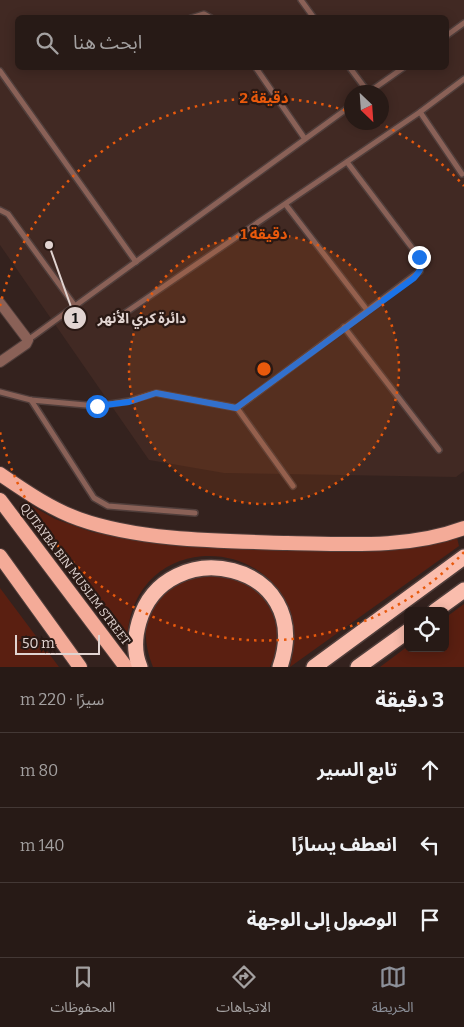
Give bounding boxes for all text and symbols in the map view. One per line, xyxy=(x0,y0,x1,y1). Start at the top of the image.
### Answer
search box xyxy=(15,15,449,70)
icon: search xyxy=(33,29,61,57)
text: ابحث هنا xyxy=(73,31,142,54)
north arrow xyxy=(344,85,389,130)
text: 2 دقيقة xyxy=(240,89,289,107)
text: 1 دقيقة xyxy=(241,225,288,243)
route end xyxy=(408,246,431,269)
callout: دائرة كري الأنهر xyxy=(63,303,196,332)
text: 1 xyxy=(72,309,79,327)
text: دائرة كري الأنهر xyxy=(97,310,186,329)
centre of rings xyxy=(255,360,273,378)
route start xyxy=(86,395,109,418)
street label: QUTAYBA BIN MUSLIM STREET xyxy=(17,500,133,648)
map controls xyxy=(404,607,449,652)
button: locate xyxy=(404,607,449,652)
scale bar xyxy=(15,632,100,655)
text: 50 m xyxy=(22,635,55,652)
text: 3 دقيقة xyxy=(375,687,444,713)
text: سيرًا · 220 m xyxy=(20,690,104,709)
icon: ahead xyxy=(416,756,444,784)
text: تابع السير xyxy=(317,758,397,781)
text: 80 m xyxy=(20,761,58,780)
icon: left xyxy=(416,831,444,859)
text: انعطف يسارًا xyxy=(292,833,397,856)
text: 140 m xyxy=(20,836,65,855)
icon: arrive xyxy=(416,906,444,934)
text: الوصول إلى الوجهة xyxy=(247,908,397,931)
tab: المحفوظات xyxy=(50,963,115,1022)
tab: الاتجاهات xyxy=(216,963,271,1022)
tab: الخريطة xyxy=(372,963,414,1022)

